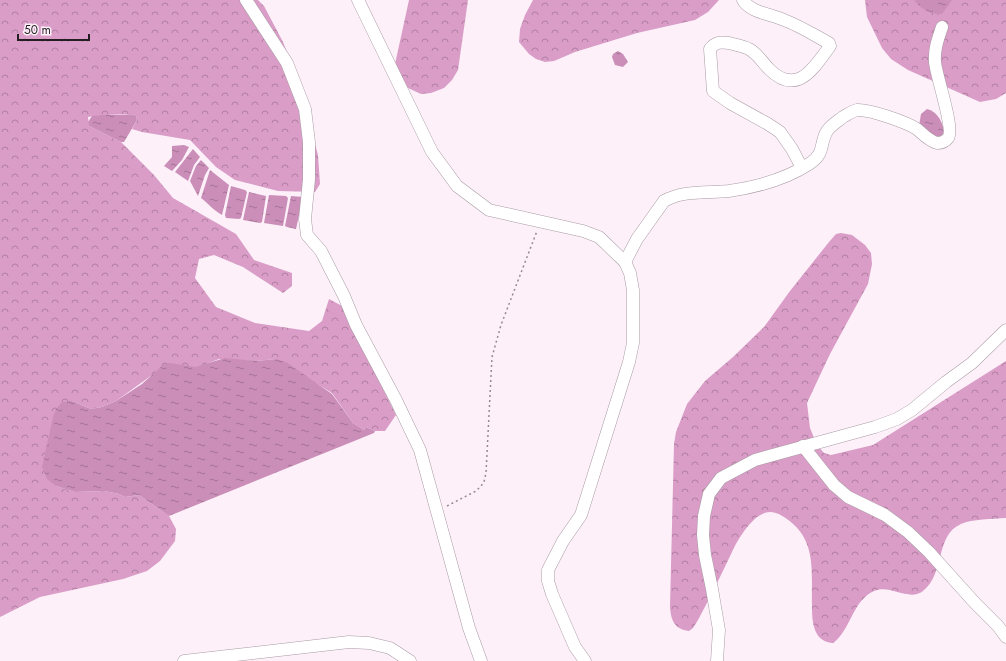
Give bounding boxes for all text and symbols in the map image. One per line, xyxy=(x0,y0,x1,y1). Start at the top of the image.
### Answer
scale bar xyxy=(18,16,89,42)
text: 50 m xyxy=(24,21,51,39)

